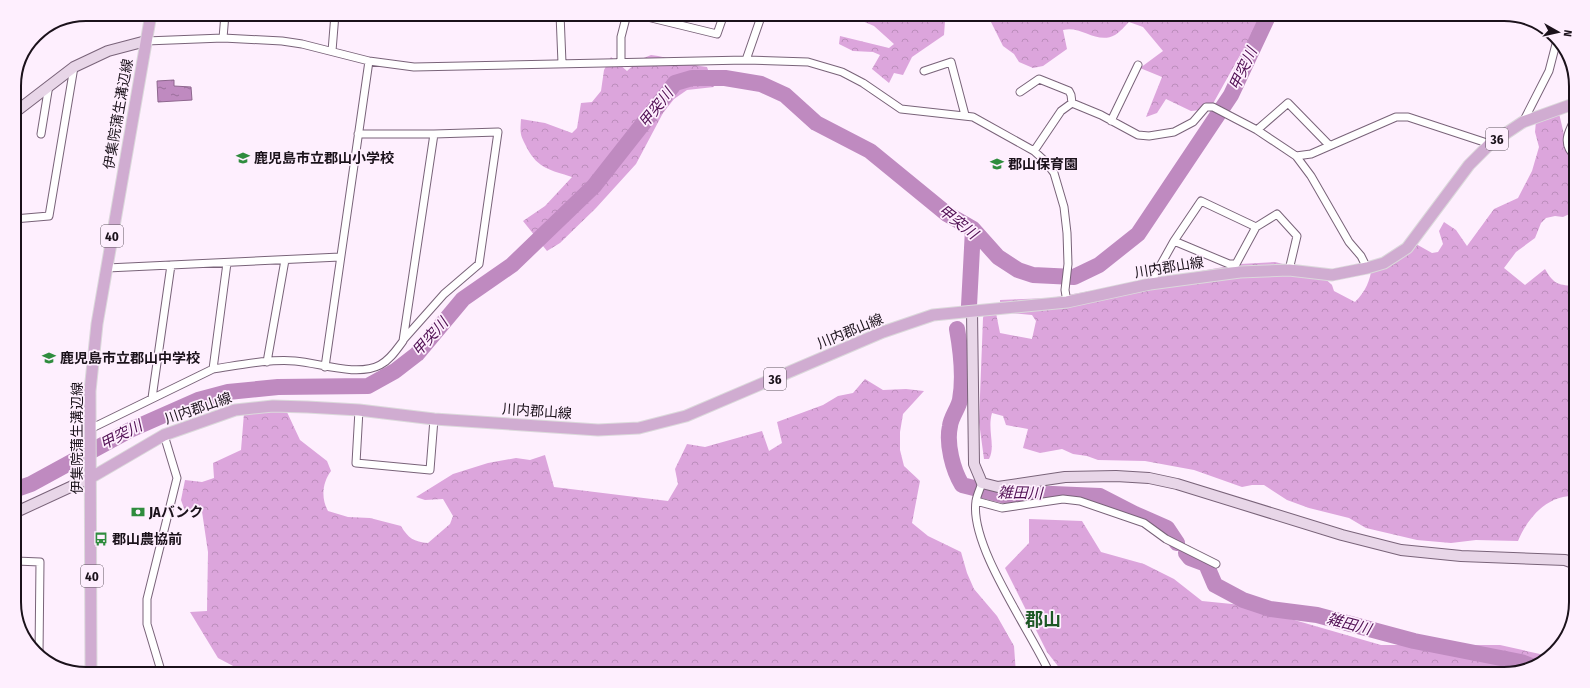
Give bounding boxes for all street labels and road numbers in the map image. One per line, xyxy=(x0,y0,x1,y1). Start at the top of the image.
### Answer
street label: 伊集院蒲生溝辺線 xyxy=(100,57,137,171)
road number: 36 xyxy=(1486,128,1508,150)
road number: 40 xyxy=(101,225,123,247)
street label: 川内郡山線 xyxy=(1133,254,1205,281)
street label: 川内郡山線 xyxy=(815,310,886,352)
road number: 36 xyxy=(764,368,786,390)
street label: 伊集院蒲生溝辺線 xyxy=(69,382,86,494)
street label: 川内郡山線 xyxy=(162,389,234,428)
street label: 川内郡山線 xyxy=(501,401,572,422)
road number: 40 xyxy=(81,565,103,587)

